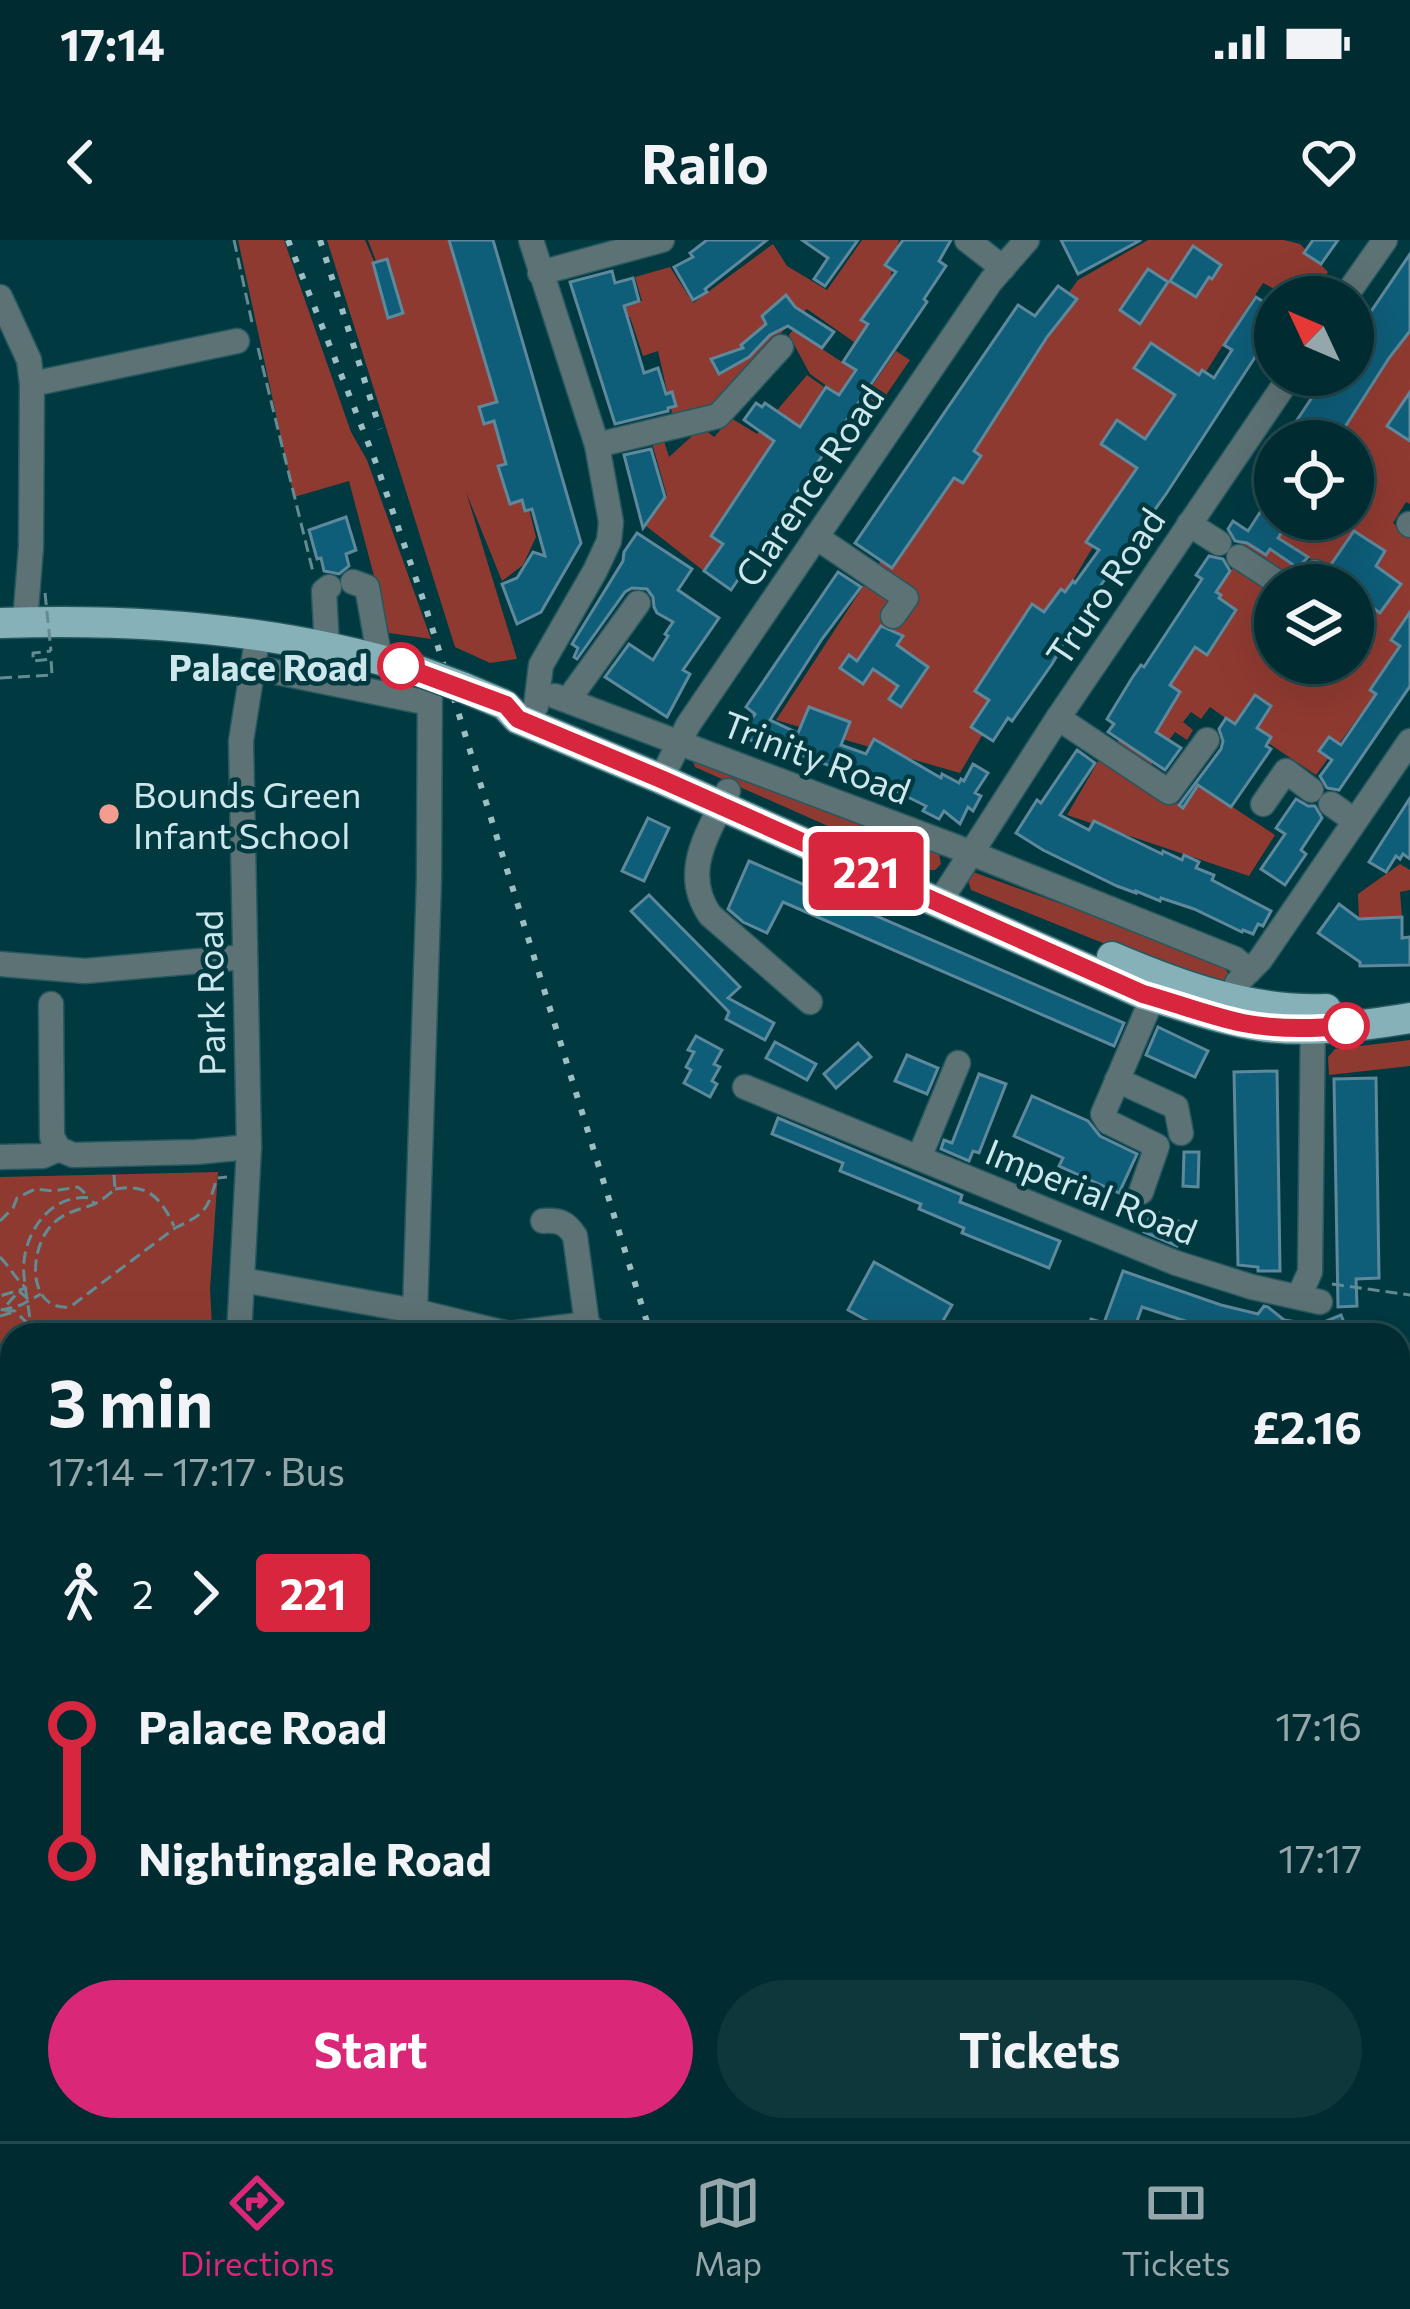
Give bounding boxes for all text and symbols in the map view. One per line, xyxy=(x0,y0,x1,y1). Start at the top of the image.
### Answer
text: 17:14 xyxy=(60,15,165,70)
icon: back xyxy=(48,129,114,195)
text: Railo xyxy=(641,129,769,195)
icon: heart xyxy=(1296,129,1362,195)
north arrow xyxy=(1254,276,1374,396)
map controls xyxy=(1254,276,1374,684)
street label: Clarence Road xyxy=(724,376,892,594)
button: locate xyxy=(1254,420,1374,540)
street label: Truro Road xyxy=(1035,499,1173,673)
button: layers xyxy=(1254,564,1374,684)
place label: Palace Road xyxy=(168,644,368,688)
marker: Palace Road xyxy=(379,644,423,688)
street label: Trinity Road xyxy=(717,700,917,812)
place label: Bounds Green Infant School xyxy=(133,771,361,856)
marker: Bounds Green Infant School xyxy=(96,801,122,827)
line badge: 221 xyxy=(797,832,935,910)
text: 221 xyxy=(833,845,899,897)
street label: Park Road xyxy=(186,909,232,1077)
unlabelled marker xyxy=(1324,1004,1368,1048)
street label: Imperial Road xyxy=(980,1128,1204,1252)
text: 3 min xyxy=(48,1360,213,1441)
text: £2.16 xyxy=(1252,1398,1362,1453)
text: 17:14 – 17:17 · Bus xyxy=(48,1446,345,1494)
icon: walk xyxy=(48,1560,114,1626)
icon: forward xyxy=(172,1560,238,1626)
text: 221 xyxy=(280,1567,346,1619)
text: 2 xyxy=(132,1569,154,1617)
text: Palace Road xyxy=(138,1698,387,1753)
text: 17:16 xyxy=(1275,1701,1362,1749)
text: Nightingale Road xyxy=(138,1830,492,1885)
text: 17:17 xyxy=(1278,1833,1362,1881)
button: Start xyxy=(48,1980,693,2118)
button: Tickets xyxy=(717,1980,1362,2118)
tab: Directions xyxy=(180,2170,335,2283)
tab: Map xyxy=(694,2170,762,2283)
tab: Tickets xyxy=(1121,2170,1230,2283)

